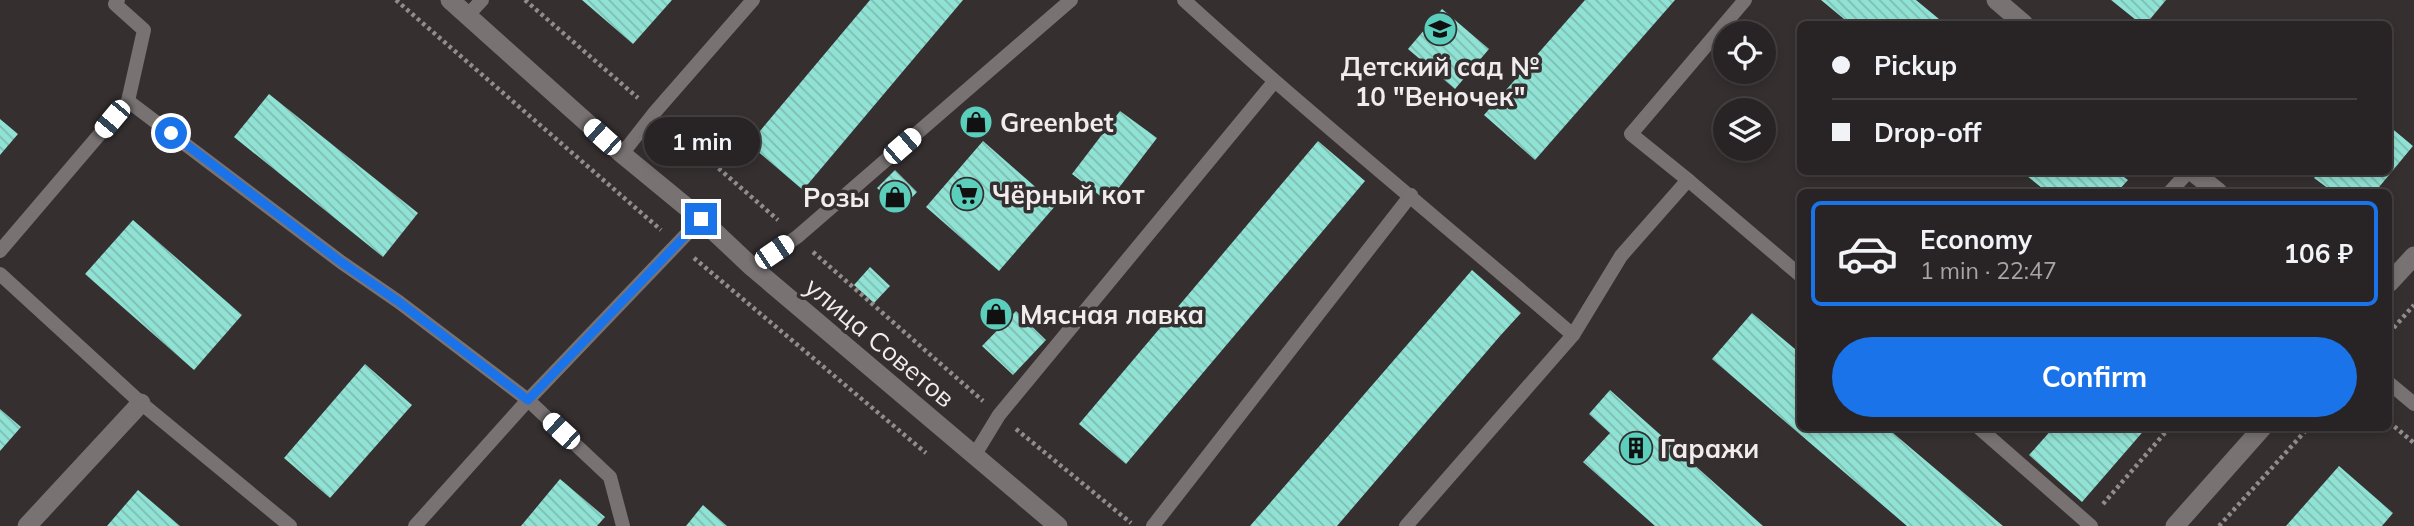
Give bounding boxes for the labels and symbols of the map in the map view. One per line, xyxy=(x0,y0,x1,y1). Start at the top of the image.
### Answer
school or university icon: Детский сад № 10 "Веночек" xyxy=(1421,10,1459,48)
place label: Детский сад № 10 "Веночек" xyxy=(1341,50,1539,113)
car xyxy=(91,96,134,142)
shop icon: Greenbet xyxy=(957,103,995,141)
place label: Greenbet xyxy=(1000,106,1114,139)
car xyxy=(580,115,625,159)
route start xyxy=(155,117,187,149)
callout: 1 min xyxy=(643,118,759,166)
car xyxy=(880,124,925,168)
supermarket icon: Чёрный кот xyxy=(948,175,986,213)
shop icon: Розы xyxy=(876,178,914,216)
place label: Чёрный кот xyxy=(992,178,1145,211)
place label: Розы xyxy=(803,181,870,214)
route end xyxy=(685,203,717,235)
car xyxy=(751,232,798,272)
street label: улица Советов xyxy=(798,270,962,414)
shop icon: Мясная лавка xyxy=(977,295,1015,333)
place label: Мясная лавка xyxy=(1020,298,1204,331)
car xyxy=(539,409,584,453)
building icon: Гаражи xyxy=(1617,429,1655,467)
place label: Гаражи xyxy=(1660,432,1759,465)

